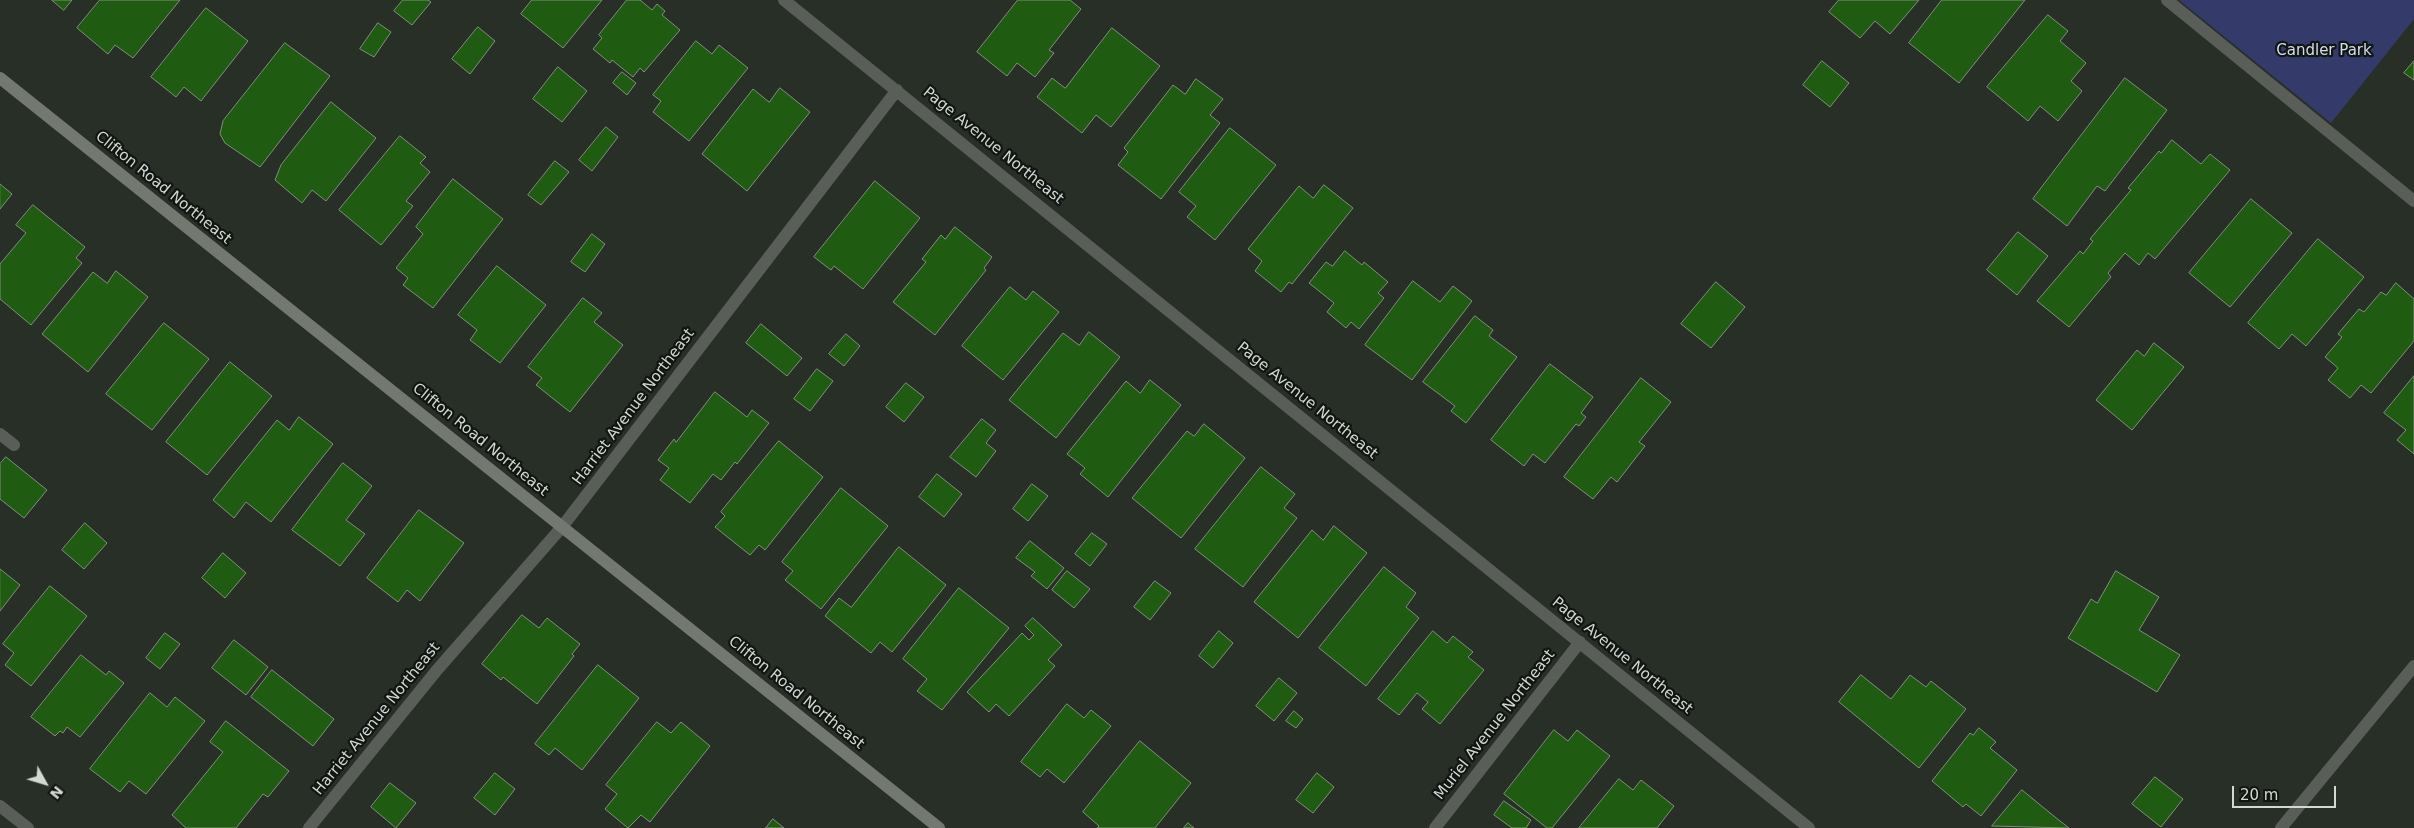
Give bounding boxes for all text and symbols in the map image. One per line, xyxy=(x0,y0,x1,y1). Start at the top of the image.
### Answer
park label: Candler Park xyxy=(2276,42,2372,60)
street label: Page Avenue Northeast xyxy=(919,84,1067,208)
street label: Clifton Road Northeast xyxy=(91,128,235,248)
street label: Harriet Avenue Northeast xyxy=(569,325,699,489)
street label: Page Avenue Northeast xyxy=(1233,339,1381,463)
street label: Clifton Road Northeast xyxy=(408,380,552,500)
street label: Page Avenue Northeast xyxy=(1548,594,1696,718)
street label: Clifton Road Northeast xyxy=(724,633,868,753)
street label: Harriet Avenue Northeast xyxy=(310,639,444,799)
street label: Muriel Avenue Northeast xyxy=(1431,646,1559,804)
north arrow xyxy=(20,758,70,808)
scale bar xyxy=(2234,776,2338,808)
text: N xyxy=(47,783,67,802)
text: 20 m xyxy=(2240,786,2278,804)

